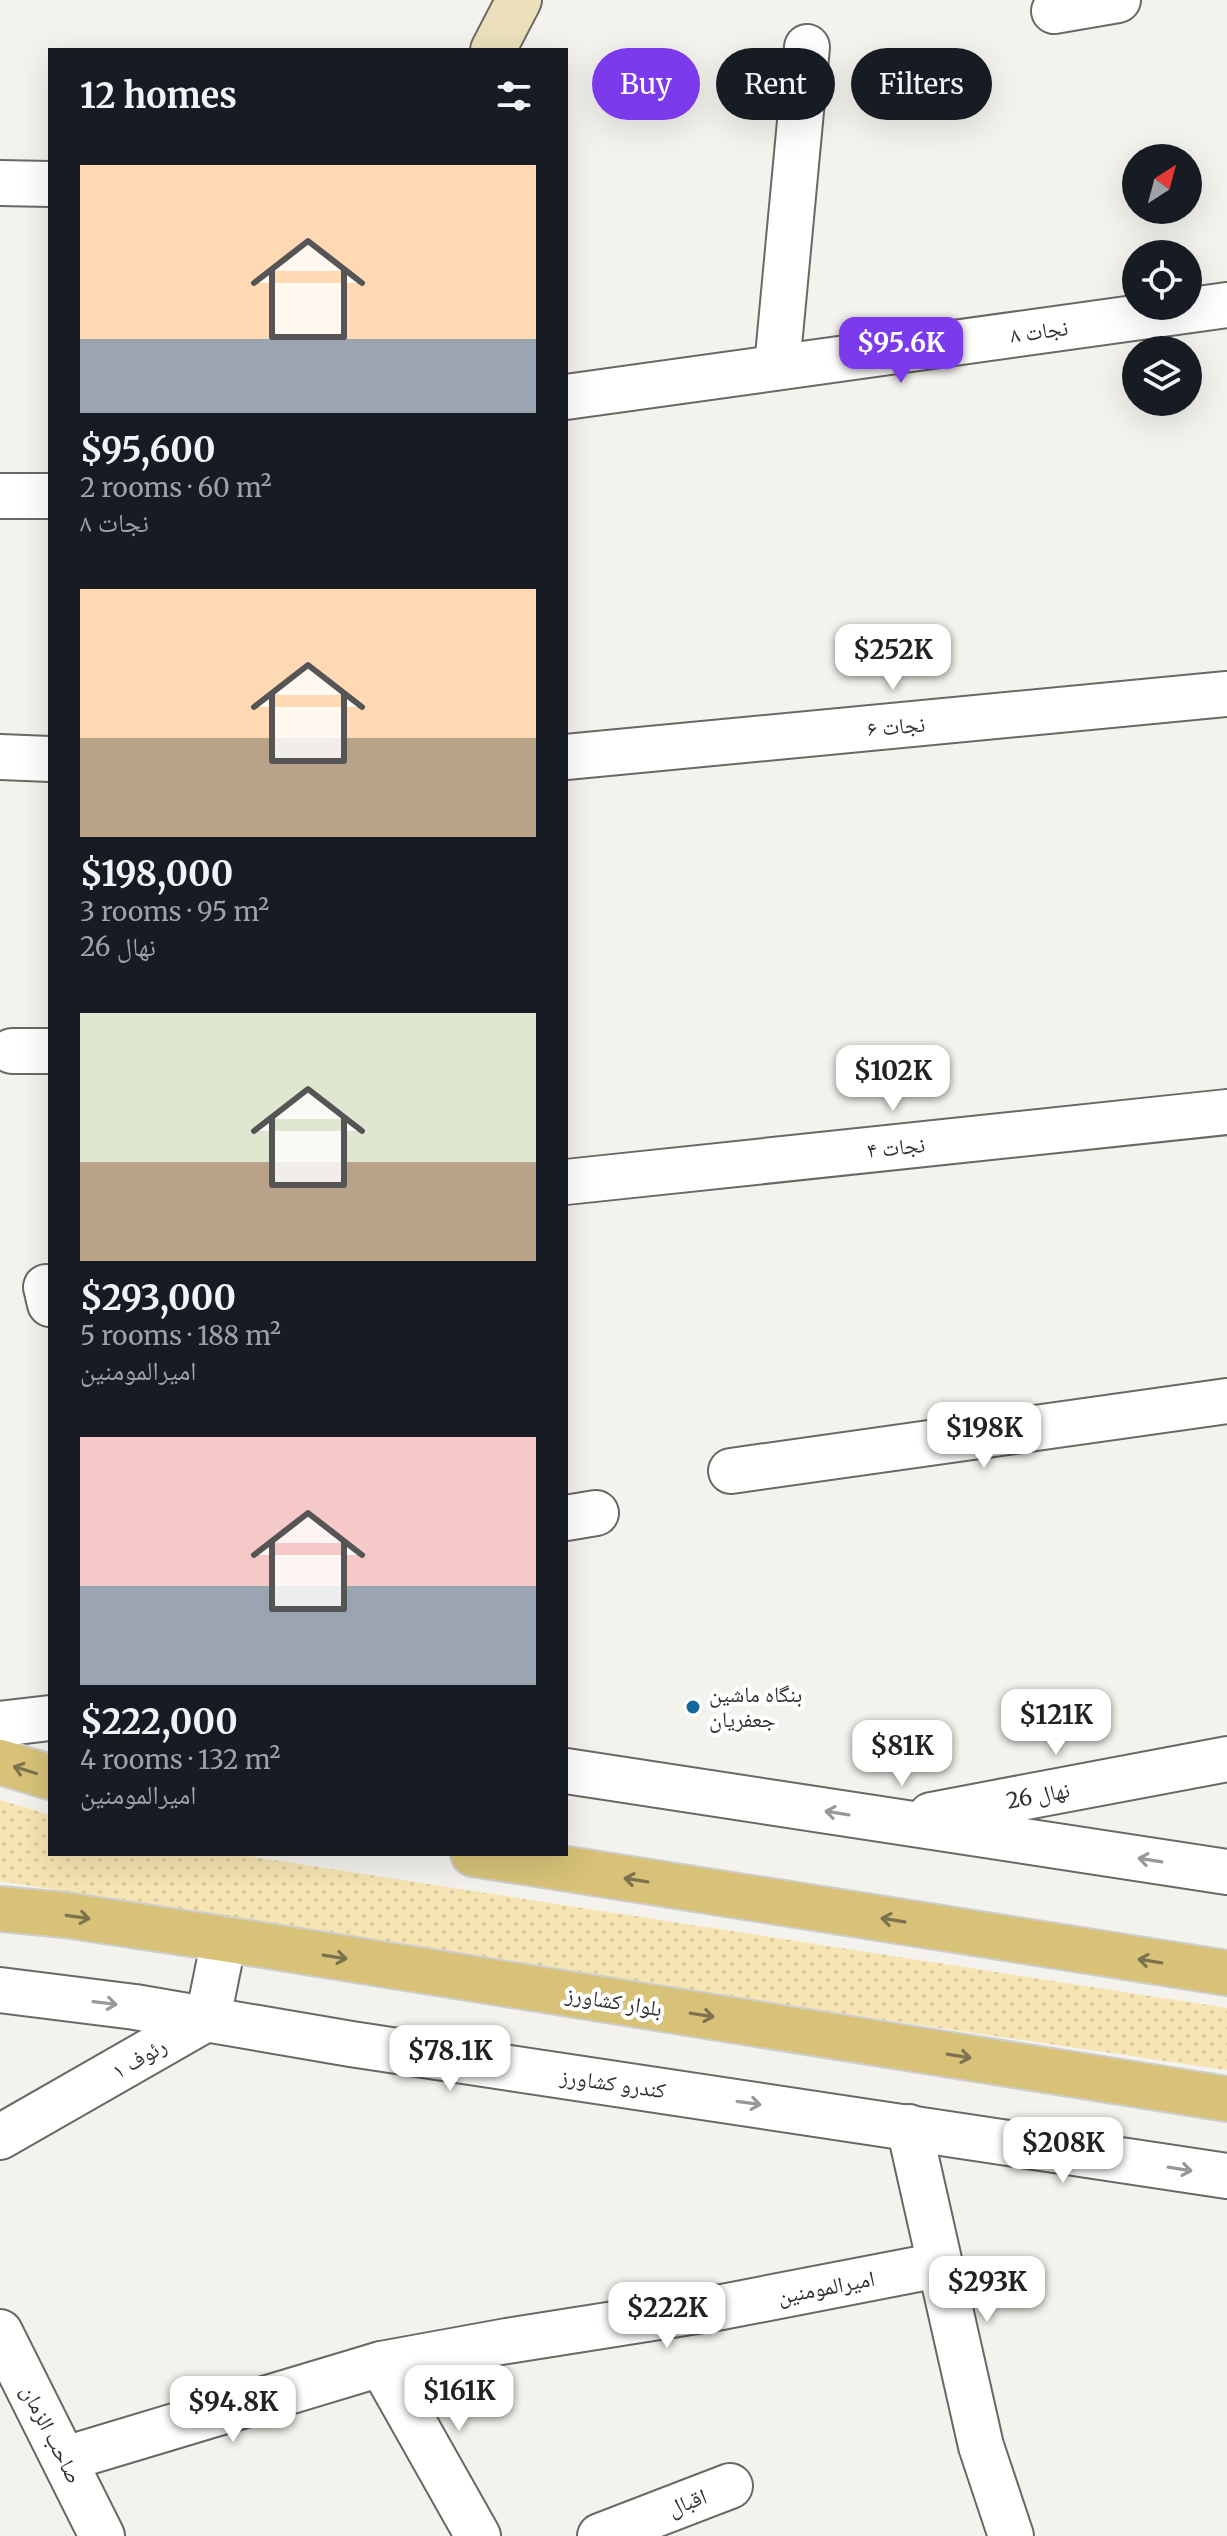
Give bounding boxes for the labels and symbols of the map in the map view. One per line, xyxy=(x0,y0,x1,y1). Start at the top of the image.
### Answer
north arrow xyxy=(1122,144,1202,224)
street label: نجات ۸ xyxy=(1008,313,1070,349)
pin: $95.6K xyxy=(836,317,966,385)
pin: $252K xyxy=(837,624,949,692)
street label: نجات ۶ xyxy=(866,710,926,742)
pin: $102K xyxy=(837,1045,949,1113)
street label: نجات ۴ xyxy=(866,1130,926,1164)
pin: $198K xyxy=(928,1402,1040,1470)
place label: بنگاه ماشین جعفریان xyxy=(709,1680,802,1733)
pin: $121K xyxy=(1000,1689,1112,1757)
marker: بنگاه ماشین جعفریان xyxy=(684,1698,702,1716)
pin: $81K xyxy=(855,1720,949,1788)
one-way arrow xyxy=(13,1762,38,1776)
street label: نهال 26 xyxy=(1004,1775,1072,1815)
one-way arrow xyxy=(825,1805,851,1820)
one-way arrow xyxy=(1138,1852,1163,1867)
one-way arrow xyxy=(624,1872,650,1887)
one-way arrow xyxy=(64,1910,90,1925)
one-way arrow xyxy=(881,1912,906,1927)
one-way arrow xyxy=(321,1950,347,1965)
one-way arrow xyxy=(1138,1953,1163,1968)
street label: بلوار کشاورز xyxy=(563,1979,664,2022)
one-way arrow xyxy=(92,1996,117,2011)
one-way arrow xyxy=(689,2008,714,2023)
pin: $78.1K xyxy=(385,2025,515,2093)
street label: رئوف ۱ xyxy=(107,2031,171,2085)
one-way arrow xyxy=(946,2049,971,2064)
street label: کندرو کشاورز xyxy=(557,2062,668,2104)
one-way arrow xyxy=(736,2096,762,2111)
pin: $208K xyxy=(1007,2117,1119,2185)
one-way arrow xyxy=(1167,2162,1192,2177)
pin: $293K xyxy=(931,2256,1043,2324)
street label: امیرالمومنین xyxy=(775,2264,877,2310)
pin: $222K xyxy=(611,2282,723,2350)
pin: $161K xyxy=(403,2365,515,2433)
pin: $94.8K xyxy=(168,2376,298,2444)
street label: صاحب الزمان xyxy=(15,2380,89,2488)
street label: اقبال xyxy=(664,2482,710,2522)

